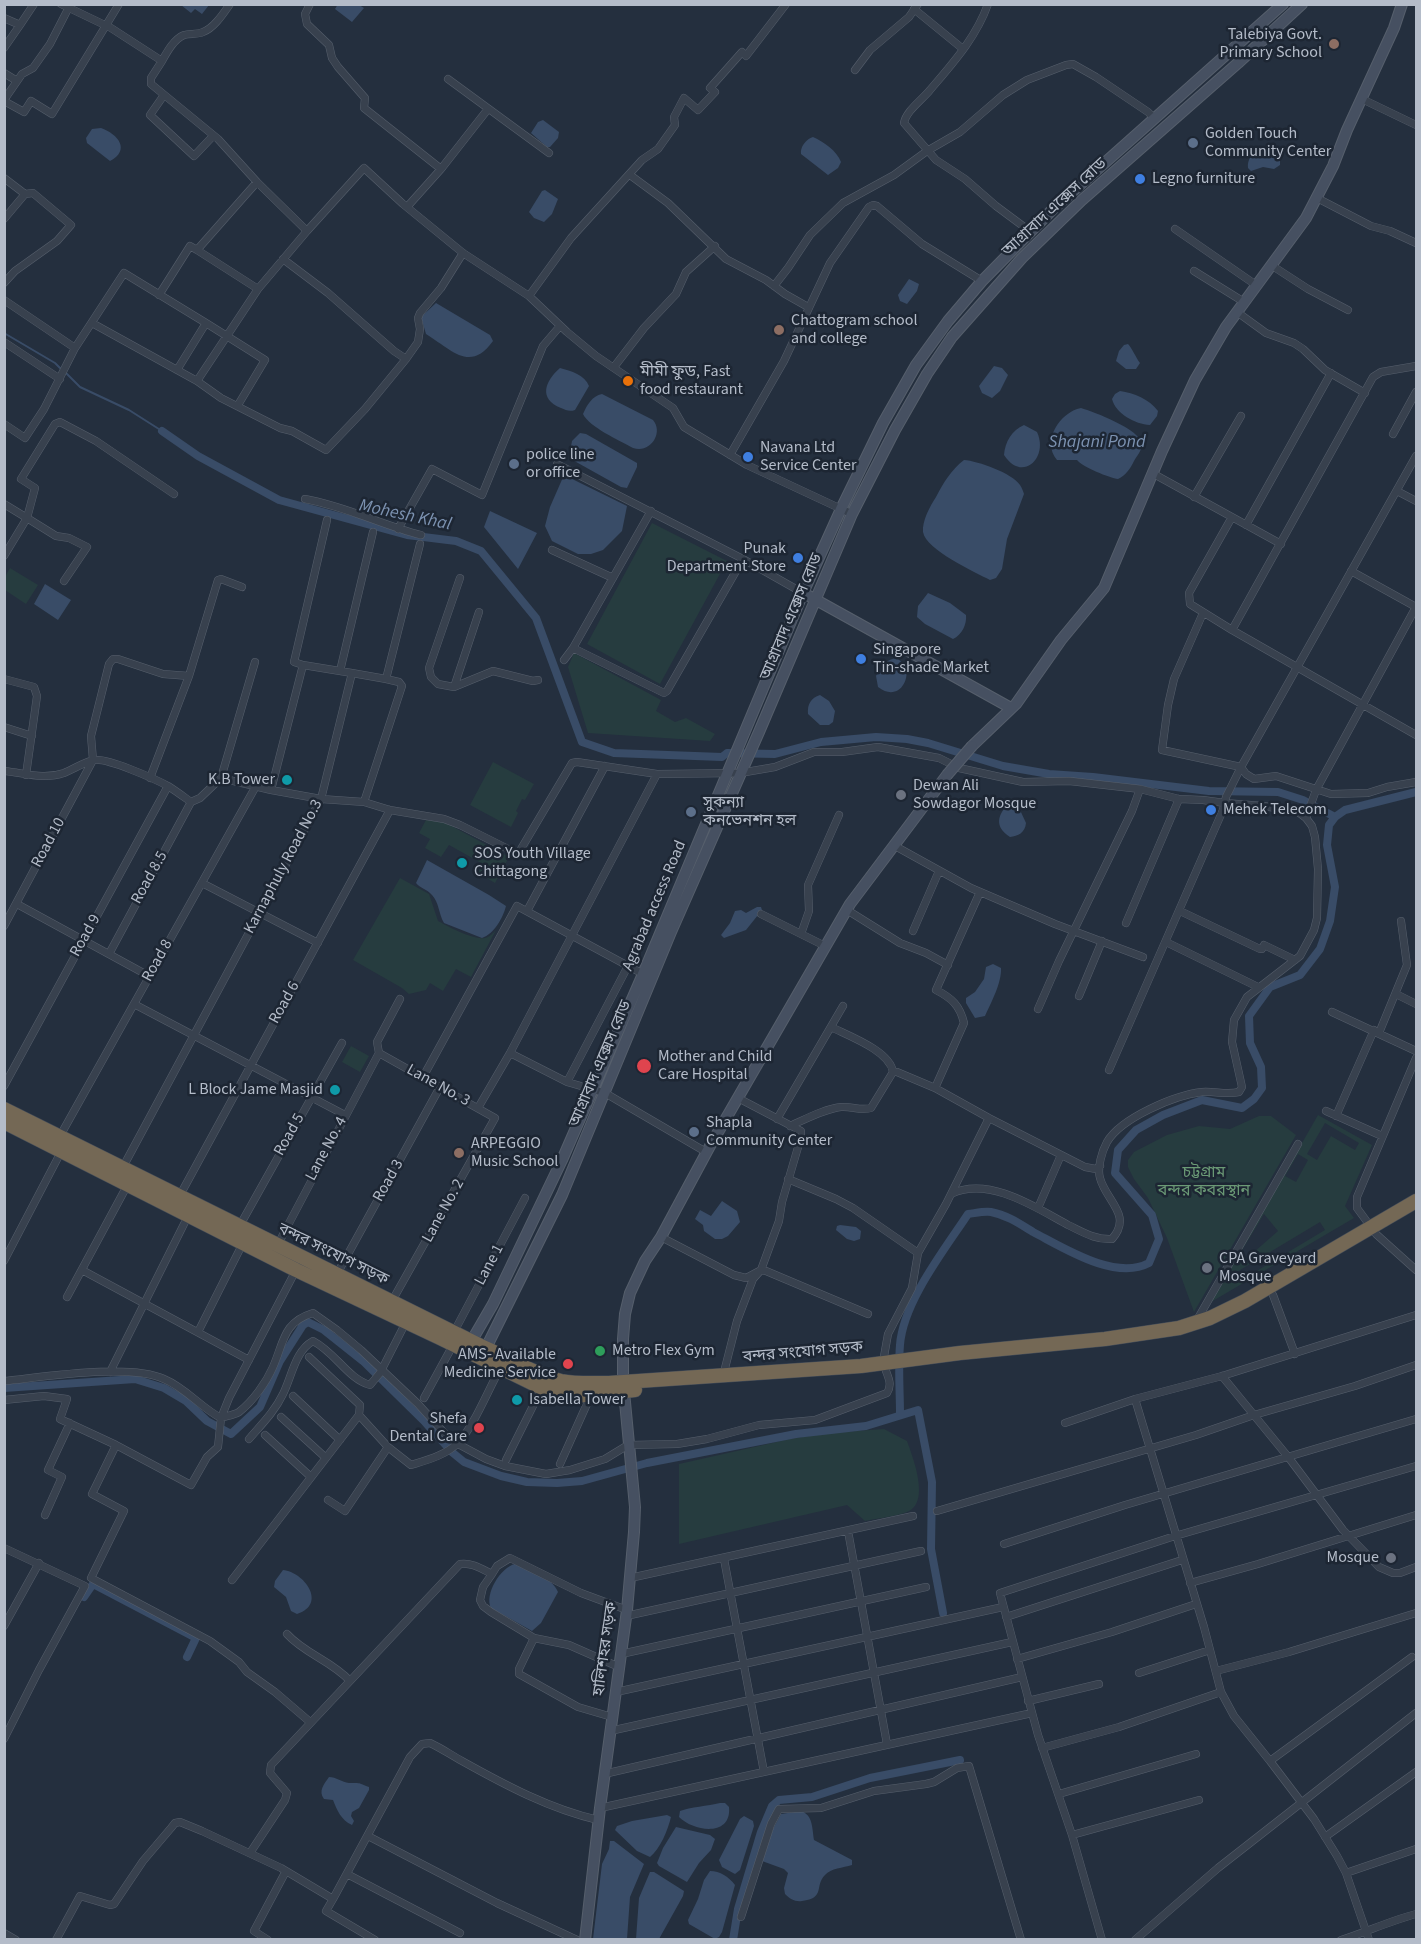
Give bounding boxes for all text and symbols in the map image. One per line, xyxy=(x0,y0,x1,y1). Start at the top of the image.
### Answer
place label: Talebiya Govt. Primary School xyxy=(1220,25,1322,63)
marker: Talebiya Govt. Primary School xyxy=(1327,37,1341,51)
place label: Golden Touch Community Center xyxy=(1205,124,1331,162)
marker: Golden Touch Community Center xyxy=(1186,136,1200,150)
street label: আগ্রাবাদ এক্সেস রোড xyxy=(999,155,1111,261)
place label: Legno furniture xyxy=(1152,169,1255,189)
marker: Legno furniture xyxy=(1133,172,1147,186)
place label: Chattogram school and college xyxy=(791,311,918,349)
marker: Chattogram school and college xyxy=(772,323,786,337)
place label: মীমী ফুড, Fast food restaurant xyxy=(640,362,743,400)
marker: মীমী ফুড, Fast food restaurant xyxy=(621,374,635,388)
water label: Shajani Pond xyxy=(1048,432,1146,454)
place label: Navana Ltd Service Center xyxy=(760,438,856,476)
place label: police line or office xyxy=(526,445,594,483)
marker: Navana Ltd Service Center xyxy=(741,450,755,464)
marker: police line or office xyxy=(507,457,521,471)
water label: Mohesh Khal xyxy=(357,496,453,536)
place label: Punak Department Store xyxy=(667,539,786,577)
street label: আগ্রাবাদ এক্সেস রোড xyxy=(757,551,827,683)
marker: Punak Department Store xyxy=(791,551,805,565)
place label: Singapore Tin-shade Market xyxy=(873,640,989,678)
marker: Singapore Tin-shade Market xyxy=(854,652,868,666)
place label: K.B Tower xyxy=(208,770,275,790)
marker: K.B Tower xyxy=(280,773,294,787)
place label: Dewan Ali Sowdagor Mosque xyxy=(913,776,1036,814)
marker: Dewan Ali Sowdagor Mosque xyxy=(894,788,908,802)
place label: সুকন্যা কনভেনশন হল xyxy=(703,793,796,831)
street label: Karnaphuly Road No.3 xyxy=(241,797,327,937)
place label: Mehek Telecom xyxy=(1223,800,1327,820)
marker: Mehek Telecom xyxy=(1204,803,1218,817)
marker: সুকন্যা কনভেনশন হল xyxy=(684,805,698,819)
street label: Road 10 xyxy=(28,815,70,871)
street label: Agrabad access Road xyxy=(619,838,691,974)
place label: SOS Youth Village Chittagong xyxy=(474,844,591,882)
street label: Road 8.5 xyxy=(128,848,172,908)
marker: SOS Youth Village Chittagong xyxy=(455,856,469,870)
street label: Road 9 xyxy=(67,911,105,961)
street label: Road 8 xyxy=(139,936,177,986)
street label: Road 6 xyxy=(266,978,304,1028)
street label: আগ্রাবাদ এক্সেস রোড xyxy=(566,998,636,1130)
place label: Mother and Child Care Hospital xyxy=(658,1047,772,1085)
marker: Mother and Child Care Hospital xyxy=(635,1057,653,1075)
street label: Lane No. 3 xyxy=(403,1061,473,1111)
place label: L Block Jame Masjid xyxy=(188,1080,323,1100)
marker: L Block Jame Masjid xyxy=(328,1083,342,1097)
street label: Road 5 xyxy=(271,1110,309,1160)
place label: Shapla Community Center xyxy=(706,1113,832,1151)
street label: Lane No. 4 xyxy=(302,1114,352,1184)
marker: Shapla Community Center xyxy=(687,1125,701,1139)
place label: ARPEGGIO Music School xyxy=(471,1134,558,1172)
marker: ARPEGGIO Music School xyxy=(452,1146,466,1160)
street label: Road 3 xyxy=(370,1156,408,1206)
park label: চট্টগ্রাম বন্দর কবরস্থান xyxy=(1158,1163,1250,1201)
street label: Lane No. 2 xyxy=(419,1176,469,1246)
street label: বন্দর সংযোগ সড়ক xyxy=(275,1220,391,1290)
street label: Lane 1 xyxy=(471,1241,509,1289)
place label: CPA Graveyard Mosque xyxy=(1219,1249,1316,1287)
marker: CPA Graveyard Mosque xyxy=(1200,1261,1214,1275)
street label: বন্দর সংযোগ সড়ক xyxy=(742,1338,864,1368)
place label: Metro Flex Gym xyxy=(612,1341,715,1361)
marker: Metro Flex Gym xyxy=(593,1344,607,1358)
place label: AMS- Available Medicine Service xyxy=(444,1345,556,1383)
marker: AMS- Available Medicine Service xyxy=(561,1357,575,1371)
place label: Isabella Tower xyxy=(529,1390,625,1410)
marker: Isabella Tower xyxy=(510,1393,524,1407)
place label: Shefa Dental Care xyxy=(390,1409,467,1447)
marker: Shefa Dental Care xyxy=(472,1421,486,1435)
place label: Mosque xyxy=(1327,1548,1379,1568)
marker: Mosque xyxy=(1384,1551,1398,1565)
street label: হালিশহর সড়ক xyxy=(590,1601,622,1697)

